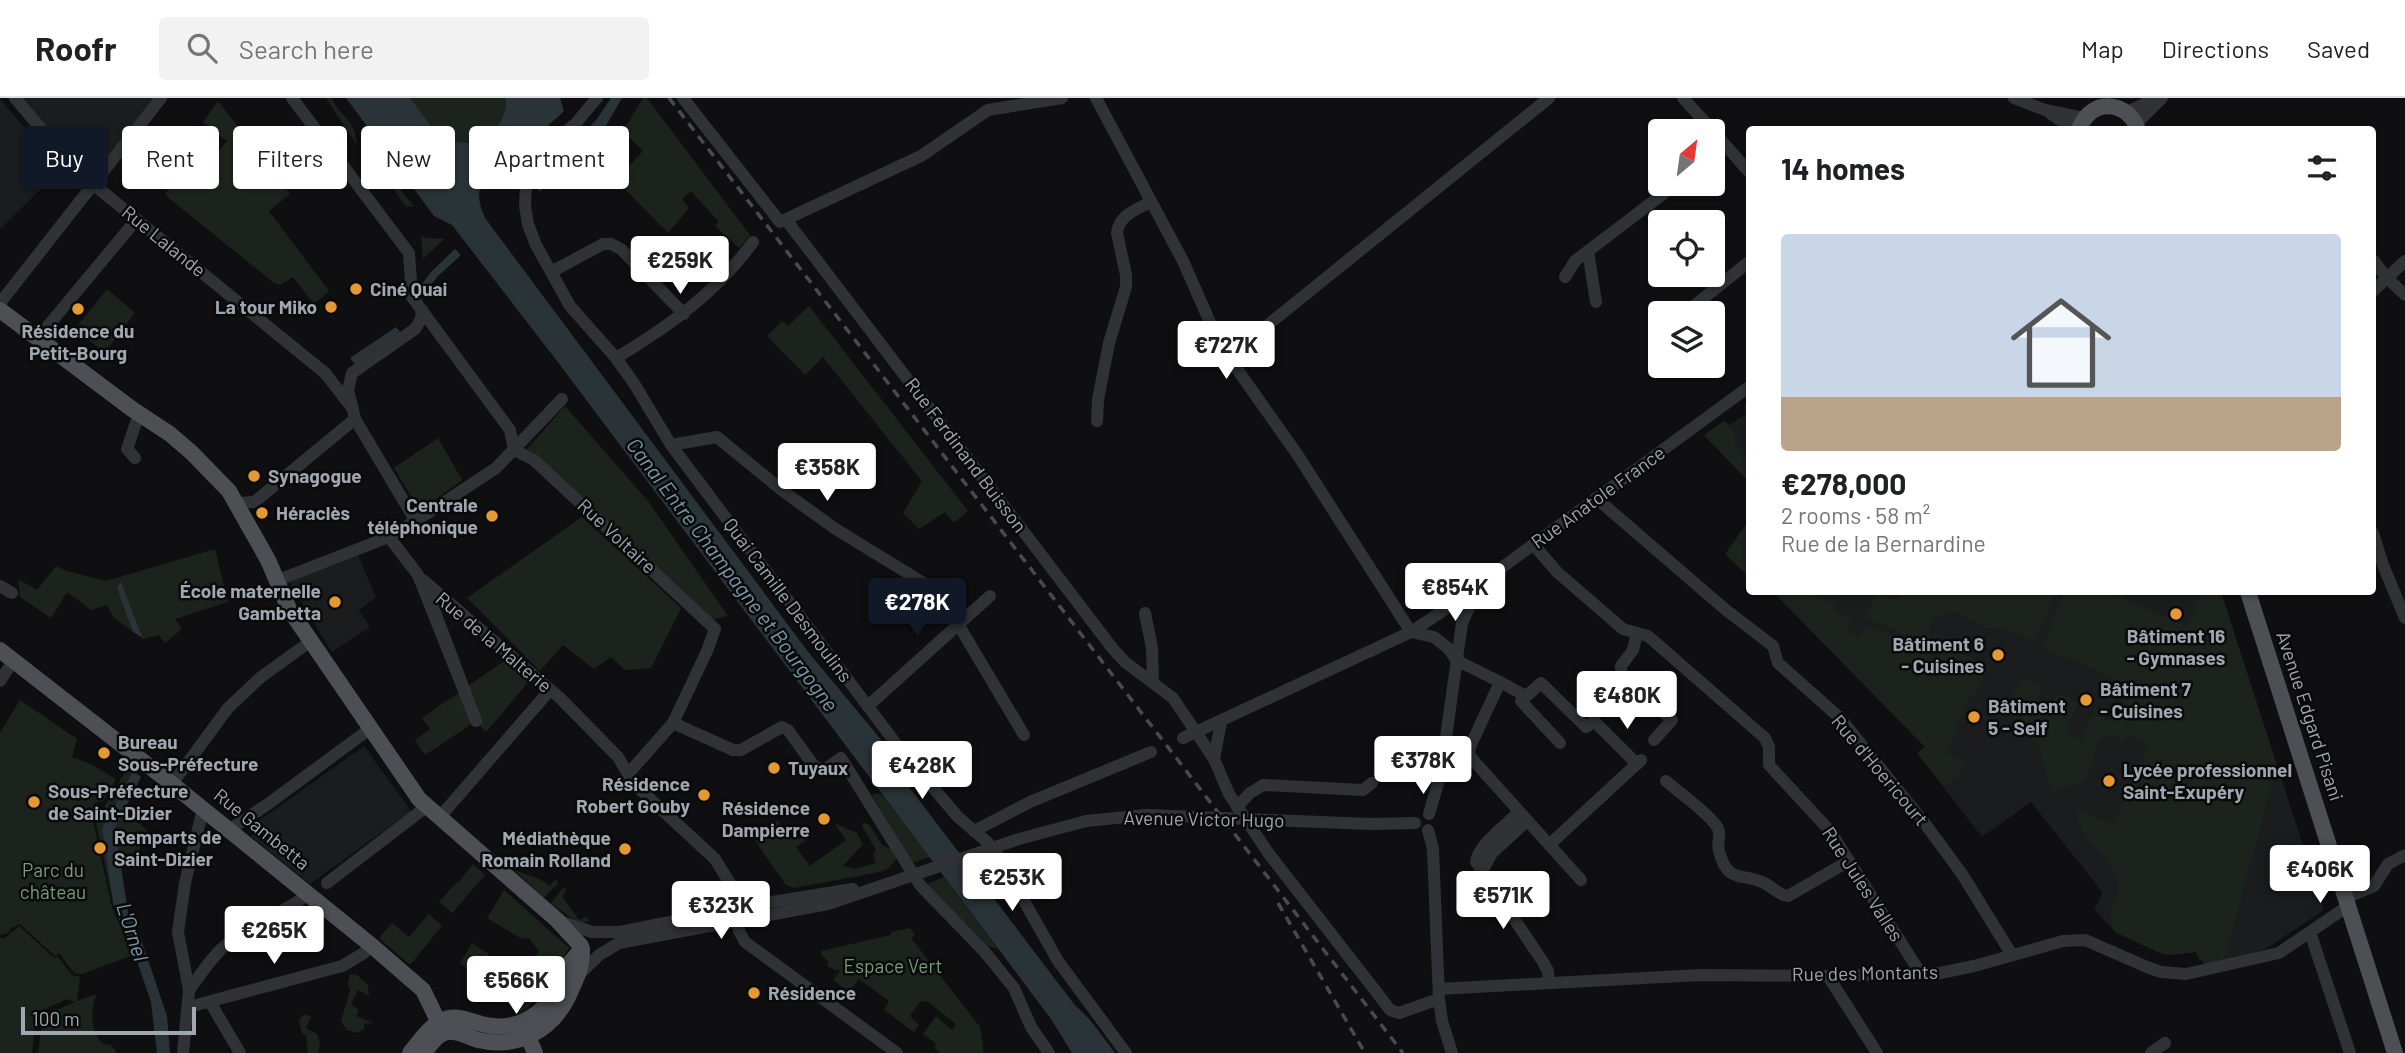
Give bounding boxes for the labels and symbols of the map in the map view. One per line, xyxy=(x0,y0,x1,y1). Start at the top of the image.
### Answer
north arrow xyxy=(1648,119,1726,196)
street label: Rue Lalande xyxy=(118,200,211,281)
pin: €259K xyxy=(631,236,729,296)
place label: Ciné Quai xyxy=(370,277,447,300)
marker: Ciné Quai xyxy=(348,281,364,297)
place label: La tour Miko xyxy=(215,295,317,318)
marker: La tour Miko xyxy=(323,299,339,315)
marker: Résidence du Petit-Bourg xyxy=(70,301,86,317)
place label: Résidence du Petit-Bourg xyxy=(22,319,134,364)
pin: €727K xyxy=(1177,322,1275,381)
street label: Rue Ferdinand Buisson xyxy=(901,373,1032,536)
water label: Canal Entre Champagne et Bourgogne xyxy=(622,432,844,716)
street label: Rue Anatole France xyxy=(1526,440,1669,553)
pin: €358K xyxy=(778,444,876,503)
place label: Synagogue xyxy=(268,464,362,487)
marker: Synagogue xyxy=(246,468,262,484)
place label: Centrale téléphonique xyxy=(367,493,478,538)
street label: Rue Voltaire xyxy=(573,493,661,578)
place label: Héraclès xyxy=(276,501,350,524)
marker: Héraclès xyxy=(254,505,270,521)
marker: Centrale téléphonique xyxy=(484,508,500,524)
street label: Quai Camille Desmoulins xyxy=(719,513,858,686)
pin: €854K xyxy=(1406,564,1504,623)
pin: €278K xyxy=(868,578,966,638)
place label: École maternelle Gambetta xyxy=(180,579,321,624)
street label: Rue de la Malterie xyxy=(432,586,557,697)
marker: École maternelle Gambetta xyxy=(327,594,343,610)
marker: Bâtiment 16 - Gymnases xyxy=(2168,606,2184,622)
place label: Bâtiment 16 - Gymnases xyxy=(2127,624,2225,669)
street label: Avenue Edgard Pisani xyxy=(2272,628,2349,804)
place label: Bâtiment 6 - Cuisines xyxy=(1892,632,1984,677)
marker: Bâtiment 6 - Cuisines xyxy=(1990,647,2006,663)
pin: €480K xyxy=(1578,672,1676,731)
place label: Bâtiment 7 - Cuisines xyxy=(2100,677,2191,722)
marker: Bâtiment 7 - Cuisines xyxy=(2078,692,2094,708)
place label: Bâtiment 5 - Self xyxy=(1988,694,2066,739)
marker: Bâtiment 5 - Self xyxy=(1966,709,1982,725)
street label: Rue d'Hoericourt xyxy=(1827,710,1933,830)
place label: Bureau Sous-Préfecture xyxy=(118,730,258,775)
pin: €378K xyxy=(1374,736,1472,796)
pin: €428K xyxy=(873,742,971,801)
marker: Bureau Sous-Préfecture xyxy=(96,745,112,761)
place label: Tuyaux xyxy=(788,756,848,779)
place label: Lycée professionnel Saint-Exupéry xyxy=(2123,758,2292,803)
marker: Tuyaux xyxy=(766,760,782,776)
place label: Résidence Robert Gouby xyxy=(576,772,690,817)
marker: Lycée professionnel Saint-Exupéry xyxy=(2101,773,2117,789)
place label: Sous-Préfecture de Saint-Dizier xyxy=(48,779,188,824)
street label: Rue Gambetta xyxy=(210,783,315,874)
marker: Résidence Robert Gouby xyxy=(696,787,712,803)
marker: Sous-Préfecture de Saint-Dizier xyxy=(26,794,42,810)
place label: Résidence Dampierre xyxy=(722,796,810,841)
street label: Avenue Victor Hugo xyxy=(1123,806,1285,831)
marker: Résidence Dampierre xyxy=(816,811,832,827)
street label: Rue Jules Valles xyxy=(1818,822,1909,945)
place label: Remparts de Saint-Dizier xyxy=(114,825,222,870)
place label: Médiathèque Romain Rolland xyxy=(481,826,611,871)
marker: Remparts de Saint-Dizier xyxy=(92,840,108,856)
marker: Médiathèque Romain Rolland xyxy=(617,841,633,857)
pin: €406K xyxy=(2271,846,2369,905)
pin: €253K xyxy=(963,854,1061,913)
park label: Parc du château xyxy=(20,858,86,903)
pin: €571K xyxy=(1454,872,1552,931)
pin: €323K xyxy=(672,882,770,941)
water label: L'Ornel xyxy=(112,899,155,964)
pin: €265K xyxy=(225,906,323,966)
park label: Espace Vert xyxy=(843,954,943,977)
pin: €566K xyxy=(467,956,565,1016)
street label: Rue des Montants xyxy=(1792,960,1938,985)
place label: Résidence xyxy=(768,981,856,1004)
marker: Résidence xyxy=(746,985,762,1001)
scale bar xyxy=(21,1004,196,1036)

